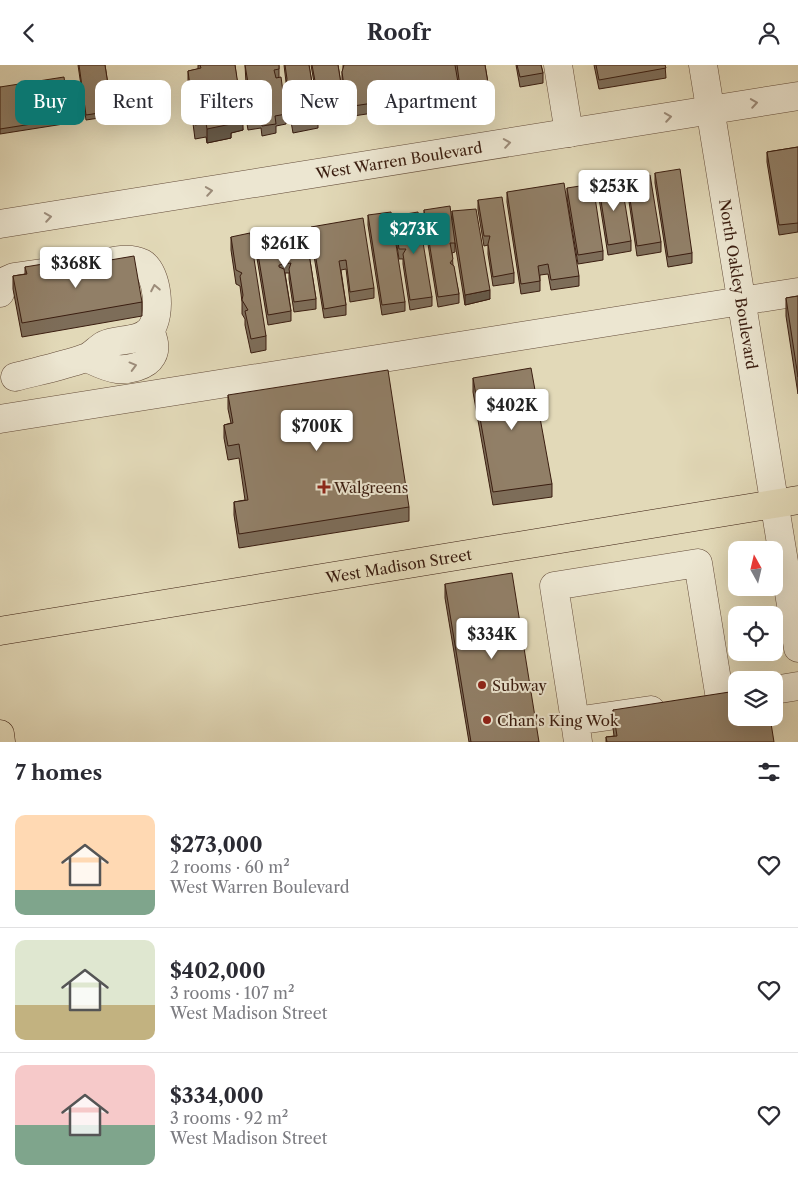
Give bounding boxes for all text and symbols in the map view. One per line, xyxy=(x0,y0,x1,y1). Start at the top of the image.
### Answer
icon: back xyxy=(15,19,43,47)
text: Roofr xyxy=(367,19,431,46)
icon: person xyxy=(755,19,783,47)
chip: Buy xyxy=(15,80,85,125)
chip: Rent xyxy=(95,80,171,125)
chip: Filters xyxy=(181,80,272,125)
chip: New xyxy=(282,80,357,125)
chip: Apartment xyxy=(367,80,495,125)
one-way arrow xyxy=(750,99,759,109)
one-way arrow xyxy=(664,112,672,123)
street label: West Warren Boulevard xyxy=(313,137,484,183)
one-way arrow xyxy=(503,138,512,148)
pin: $253K xyxy=(579,169,649,212)
text: $253K xyxy=(589,176,639,196)
one-way arrow xyxy=(204,186,213,196)
street label: North Oakley Boulevard xyxy=(715,198,762,371)
one-way arrow xyxy=(44,212,52,222)
pin: $273K xyxy=(379,213,449,255)
text: $273K xyxy=(390,219,438,239)
pin: $261K xyxy=(250,227,320,269)
text: $261K xyxy=(261,233,309,253)
pin: $368K xyxy=(41,247,111,289)
text: $368K xyxy=(51,253,101,273)
one-way arrow xyxy=(150,283,160,292)
one-way arrow xyxy=(129,362,137,372)
pin: $402K xyxy=(477,389,547,431)
text: $402K xyxy=(487,395,537,415)
pin: $700K xyxy=(282,409,352,452)
text: $700K xyxy=(292,416,342,436)
place label: Walgreens xyxy=(333,478,408,497)
marker: Walgreens xyxy=(318,481,330,493)
north arrow xyxy=(728,541,782,596)
map controls xyxy=(728,541,783,726)
street label: West Madison Street xyxy=(323,544,474,587)
button: locate xyxy=(728,606,783,661)
pin: $334K xyxy=(457,617,527,660)
text: $334K xyxy=(467,624,517,644)
button: layers xyxy=(728,671,783,726)
place label: Subway xyxy=(492,676,547,695)
marker: Subway xyxy=(476,679,488,691)
place label: Chan's King Wok xyxy=(497,711,620,730)
marker: Chan's King Wok xyxy=(481,714,493,726)
icon: filters xyxy=(755,758,783,786)
text: 7 homes xyxy=(15,760,102,785)
text: $273,000 xyxy=(170,832,263,857)
icon: home xyxy=(55,835,115,895)
icon: heart xyxy=(755,851,783,879)
text: 2 rooms · 60 m² xyxy=(170,857,290,877)
text: West Warren Boulevard xyxy=(170,877,350,897)
text: $402,000 xyxy=(170,958,266,983)
icon: home xyxy=(55,960,115,1020)
icon: heart xyxy=(755,976,783,1004)
text: 3 rooms · 107 m² xyxy=(170,983,295,1003)
text: West Madison Street xyxy=(170,1003,327,1023)
text: $334,000 xyxy=(170,1083,264,1108)
icon: home xyxy=(55,1085,115,1145)
icon: heart xyxy=(755,1101,783,1129)
text: 3 rooms · 92 m² xyxy=(170,1108,288,1128)
text: West Madison Street xyxy=(170,1128,327,1148)

